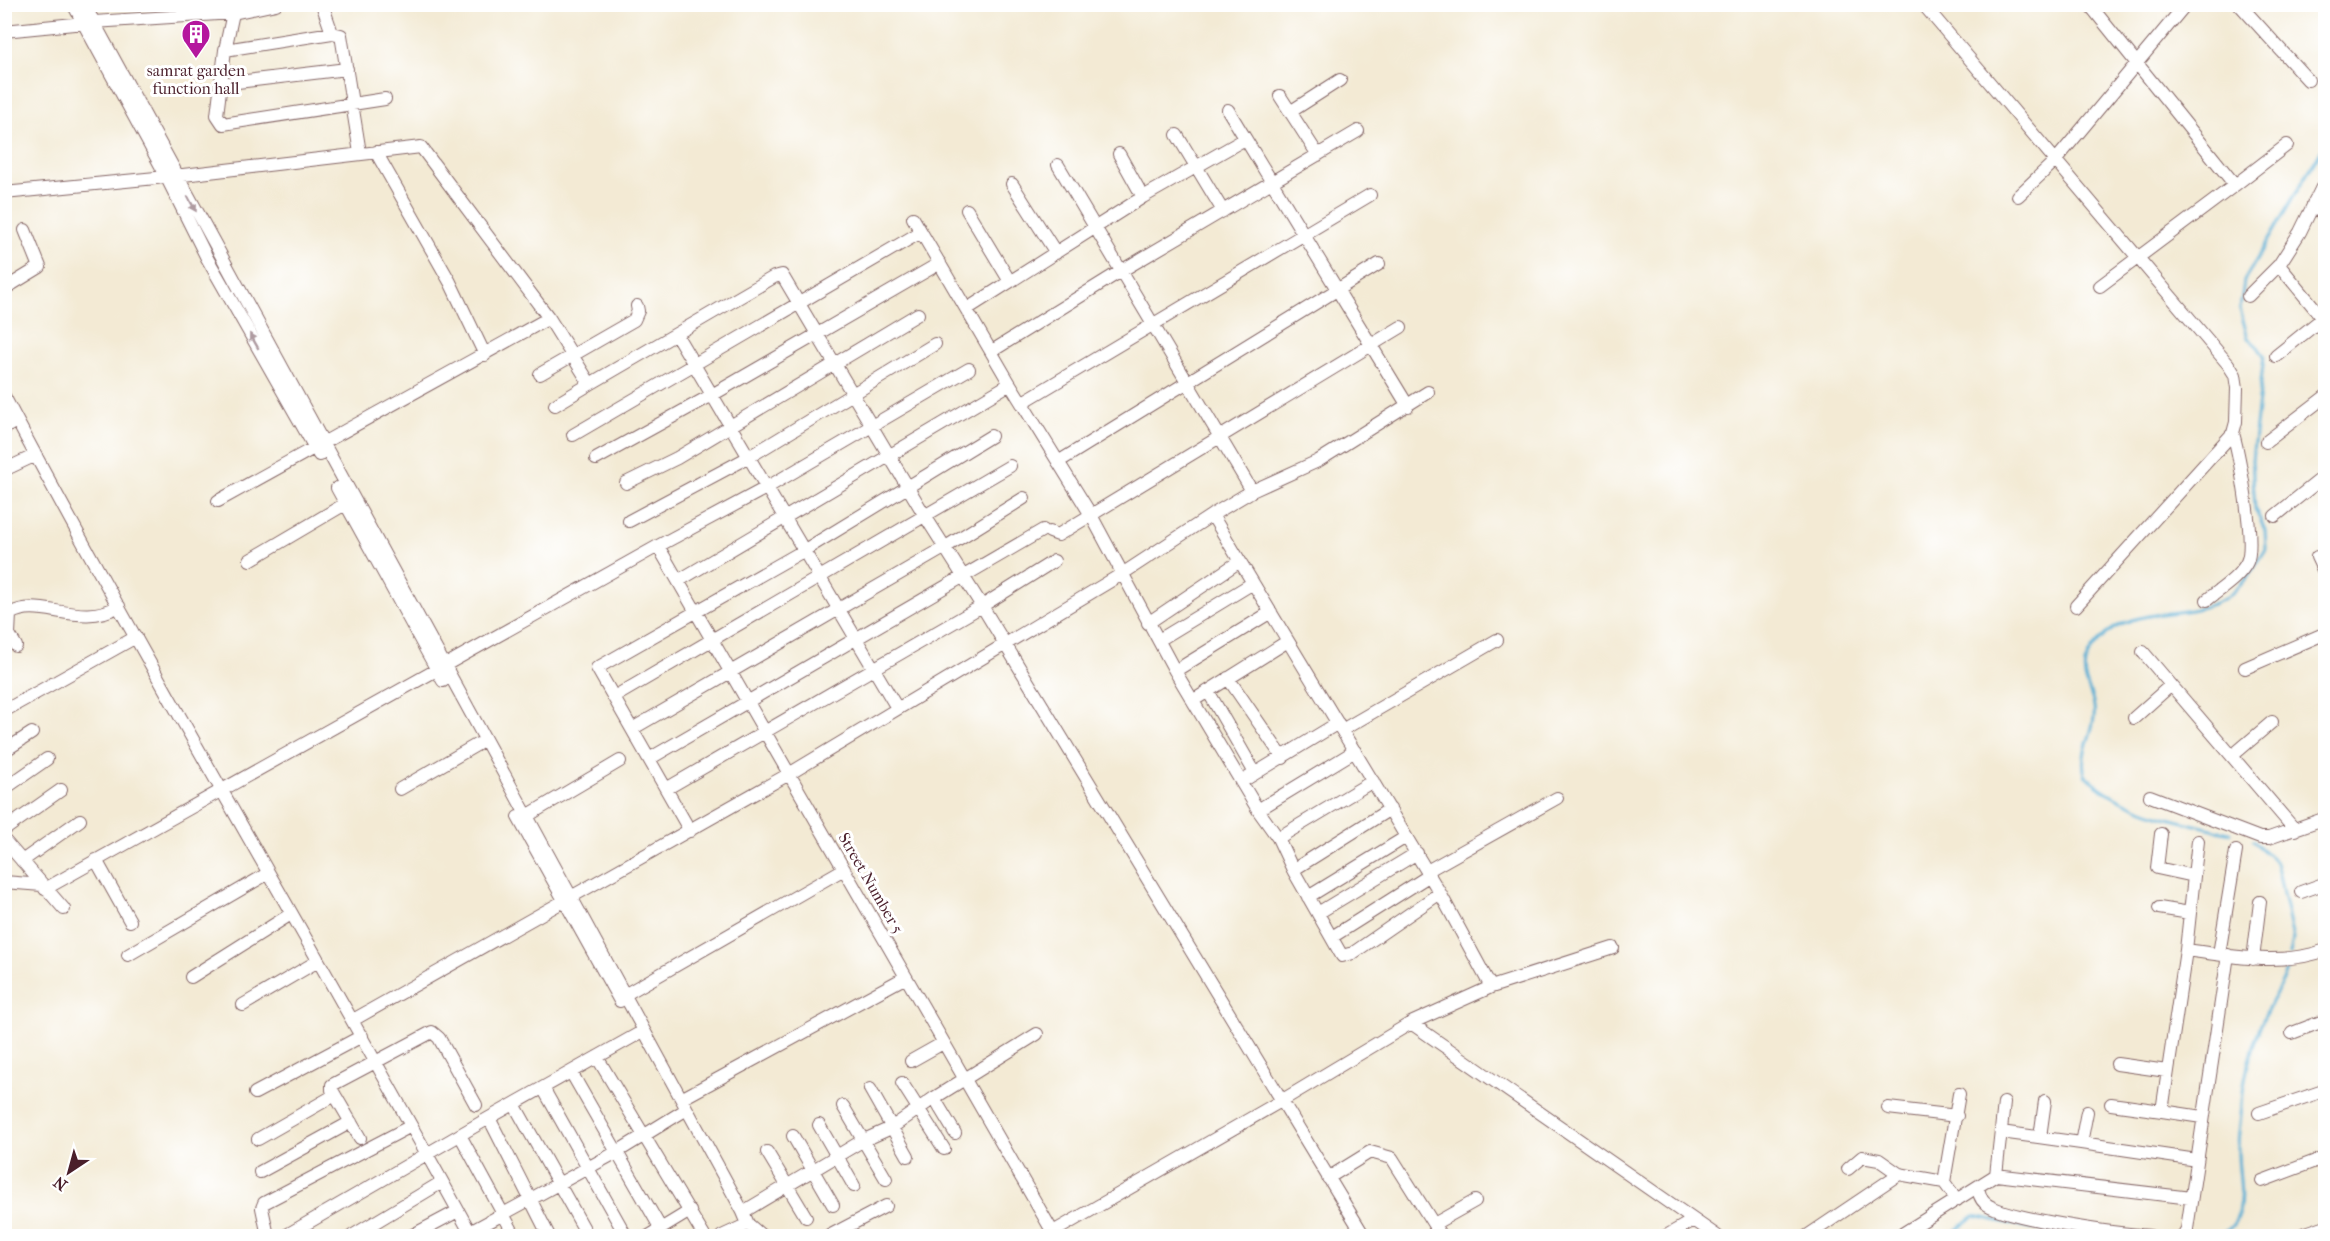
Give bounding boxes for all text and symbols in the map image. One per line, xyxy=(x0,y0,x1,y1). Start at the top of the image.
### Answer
building icon: samrat garden function hall xyxy=(180,18,212,60)
place label: samrat garden function hall xyxy=(147,61,246,98)
one-way arrow xyxy=(187,196,197,213)
one-way arrow xyxy=(249,333,259,350)
street label: Street Number 5 xyxy=(834,829,908,937)
north arrow xyxy=(39,1142,99,1202)
text: N xyxy=(49,1172,71,1195)

